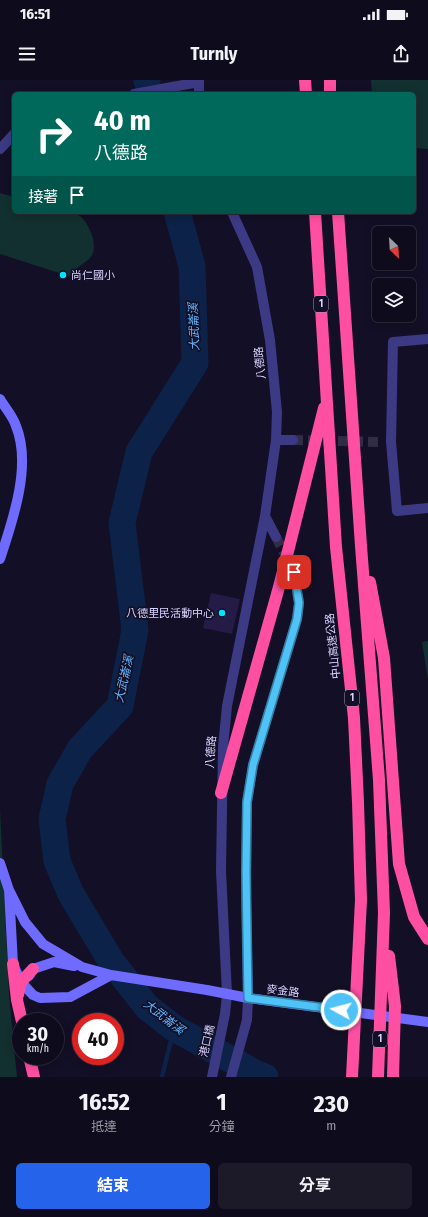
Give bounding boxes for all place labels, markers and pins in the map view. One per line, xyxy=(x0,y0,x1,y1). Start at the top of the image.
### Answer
place label: 尚仁國小 xyxy=(71,269,115,282)
marker: 尚仁國小 xyxy=(58,270,68,280)
pin xyxy=(277,555,311,589)
place label: 八德里民活動中心 xyxy=(126,607,214,620)
marker: 八德里民活動中心 xyxy=(217,608,227,618)

